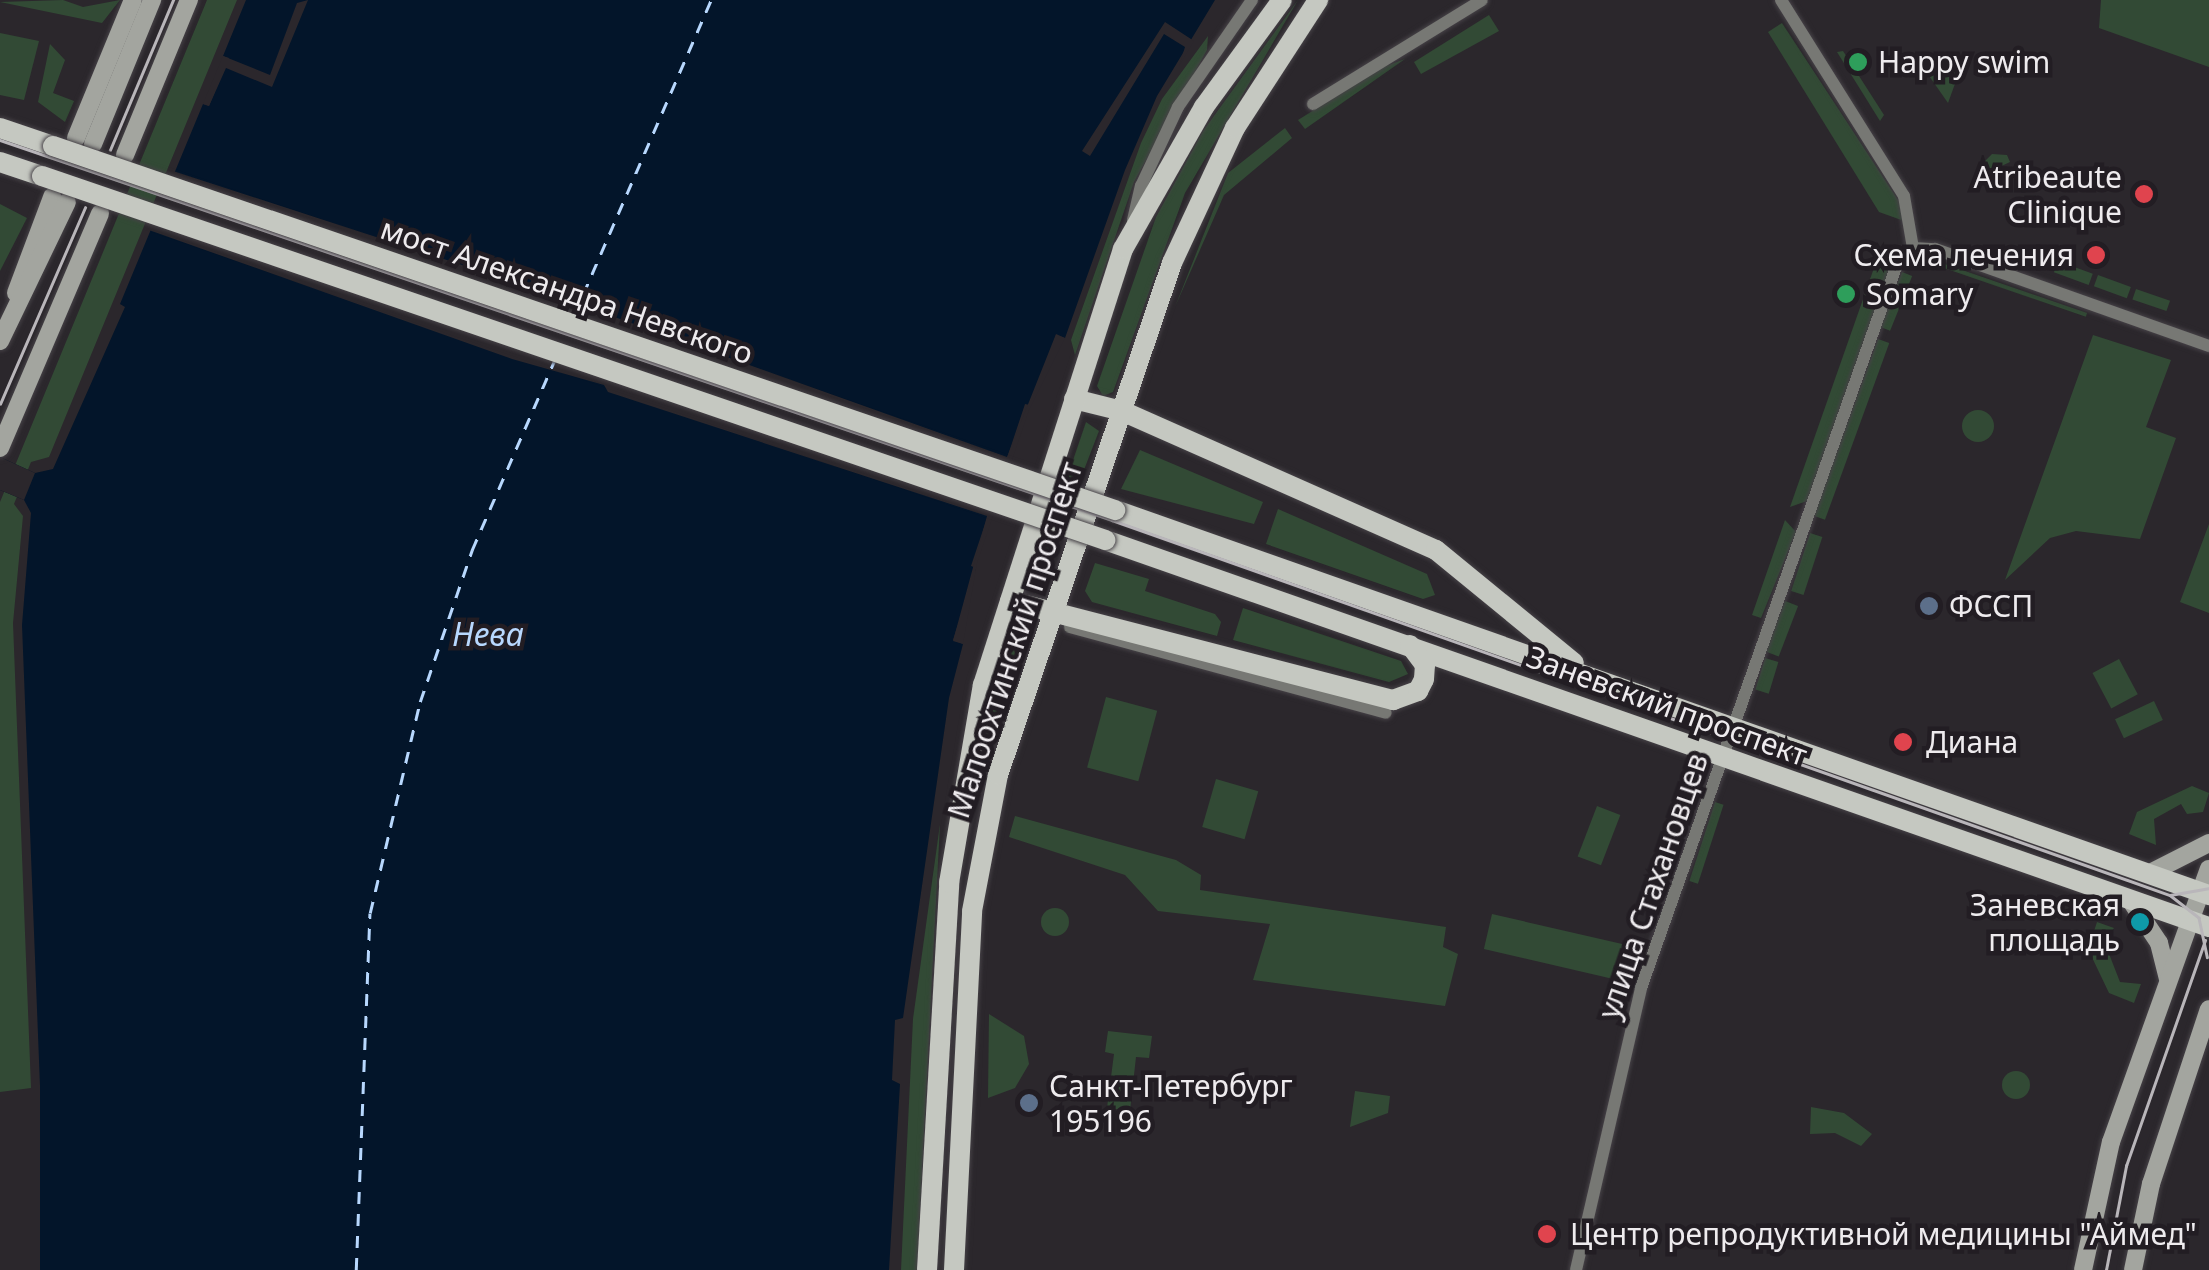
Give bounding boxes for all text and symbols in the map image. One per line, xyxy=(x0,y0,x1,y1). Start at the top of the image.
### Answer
place label: Happy swim xyxy=(1878,44,2050,80)
marker: Happy swim xyxy=(1847,51,1869,73)
place label: Atribeaute Clinique xyxy=(1973,159,2122,230)
marker: Atribeaute Clinique xyxy=(2131,181,2157,207)
street label: мост Александра Невского xyxy=(376,210,758,372)
place label: Схема лечения xyxy=(1854,237,2074,273)
marker: Схема лечения xyxy=(2083,242,2109,268)
place label: Somary xyxy=(1866,276,1973,312)
marker: Somary xyxy=(1835,283,1857,305)
street label: Малоохтинский проспект xyxy=(940,457,1090,823)
place label: ФССП xyxy=(1949,588,2033,624)
marker: ФССП xyxy=(1918,595,1940,617)
water label: Нева xyxy=(452,615,524,653)
street label: Заневский проспект xyxy=(1522,639,1812,773)
place label: Диана xyxy=(1926,724,2018,760)
marker: Диана xyxy=(1890,729,1916,755)
street label: улица Стахановцев xyxy=(1591,748,1715,1024)
place label: Заневская площадь xyxy=(1970,887,2120,958)
marker: Заневская площадь xyxy=(2129,911,2151,933)
place label: Санкт-Петербург 195196 xyxy=(1049,1068,1293,1138)
marker: Санкт-Петербург 195196 xyxy=(1018,1092,1040,1114)
place label: Центр репродуктивной медицины "Аймед" xyxy=(1570,1216,2197,1252)
marker: Центр репродуктивной медицины "Аймед" xyxy=(1534,1221,1560,1247)

